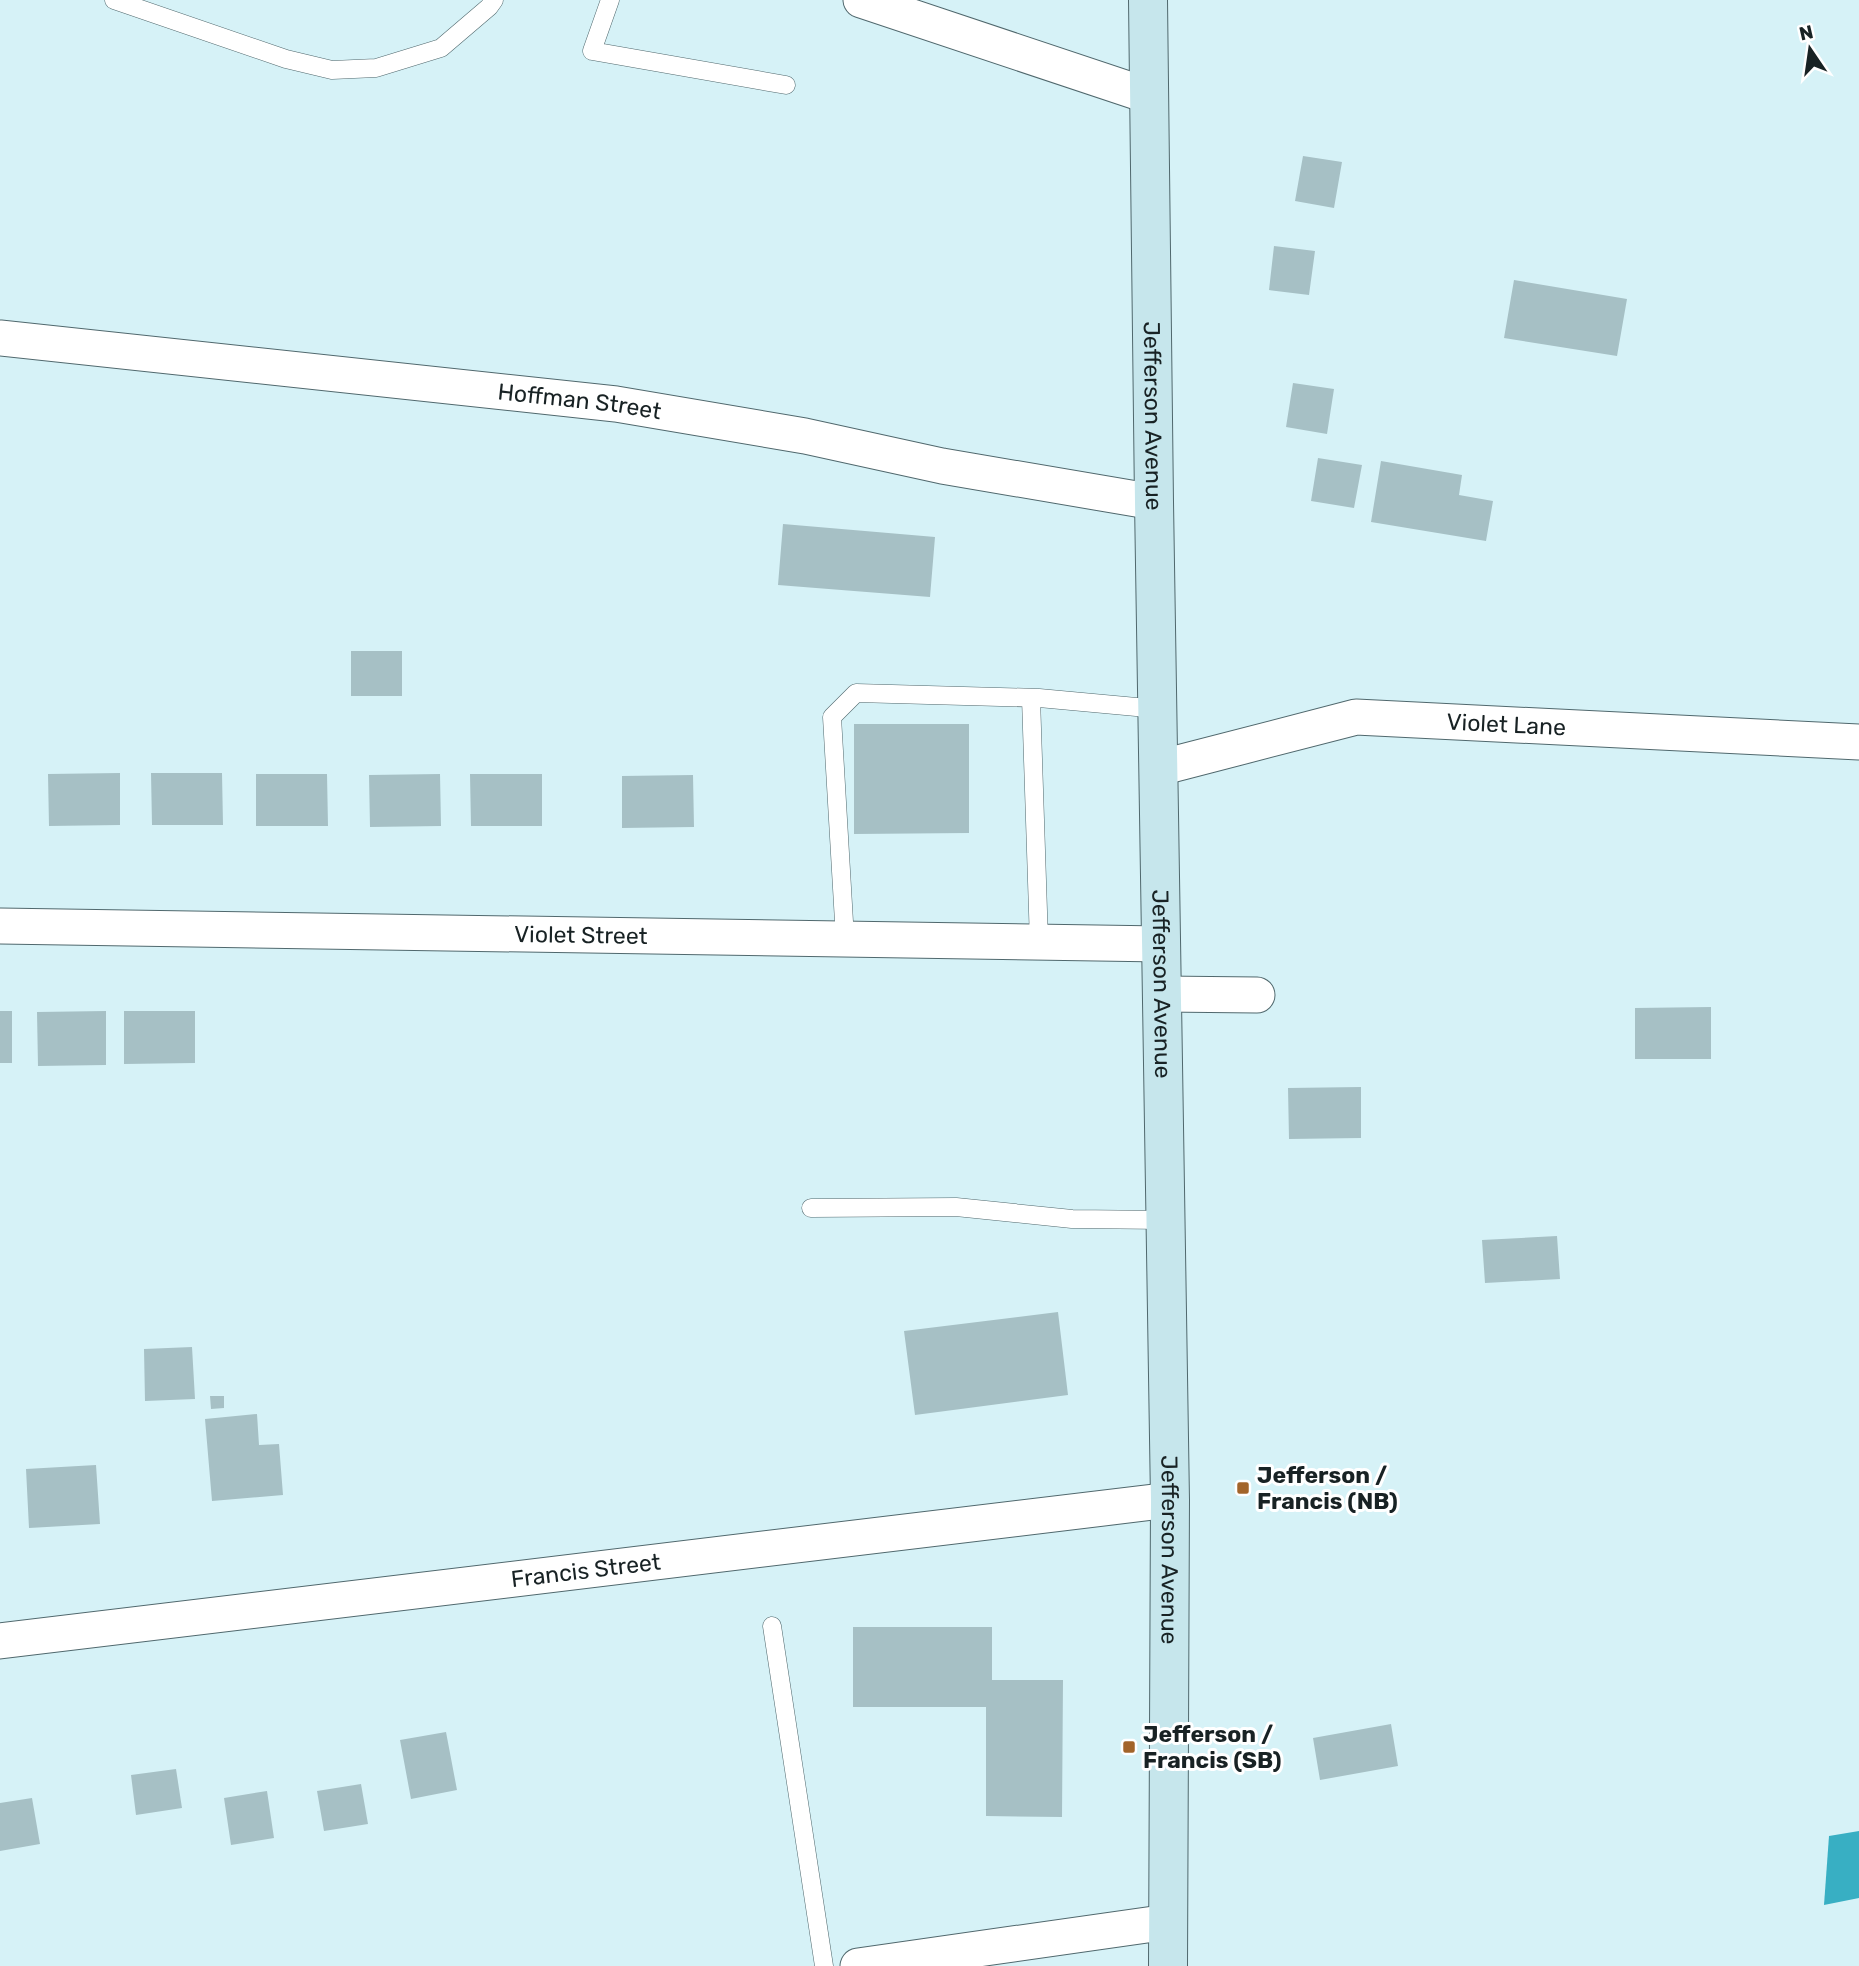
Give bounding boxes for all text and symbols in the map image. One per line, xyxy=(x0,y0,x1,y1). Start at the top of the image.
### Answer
north arrow xyxy=(1775,14,1845,84)
text: N xyxy=(1797,20,1816,46)
street label: Jefferson Avenue xyxy=(1138,321,1168,511)
street label: Hoffman Street xyxy=(496,377,664,425)
street label: Violet Lane xyxy=(1446,708,1567,741)
street label: Jefferson Avenue xyxy=(1146,889,1177,1079)
street label: Violet Street xyxy=(514,920,648,950)
street label: Jefferson Avenue xyxy=(1155,1455,1184,1645)
place label: Jefferson / Francis (NB) xyxy=(1257,1461,1398,1515)
marker: Jefferson / Francis (NB) xyxy=(1235,1480,1251,1496)
street label: Francis Street xyxy=(509,1548,662,1593)
place label: Jefferson / Francis (SB) xyxy=(1143,1720,1282,1774)
marker: Jefferson / Francis (SB) xyxy=(1121,1739,1137,1755)

